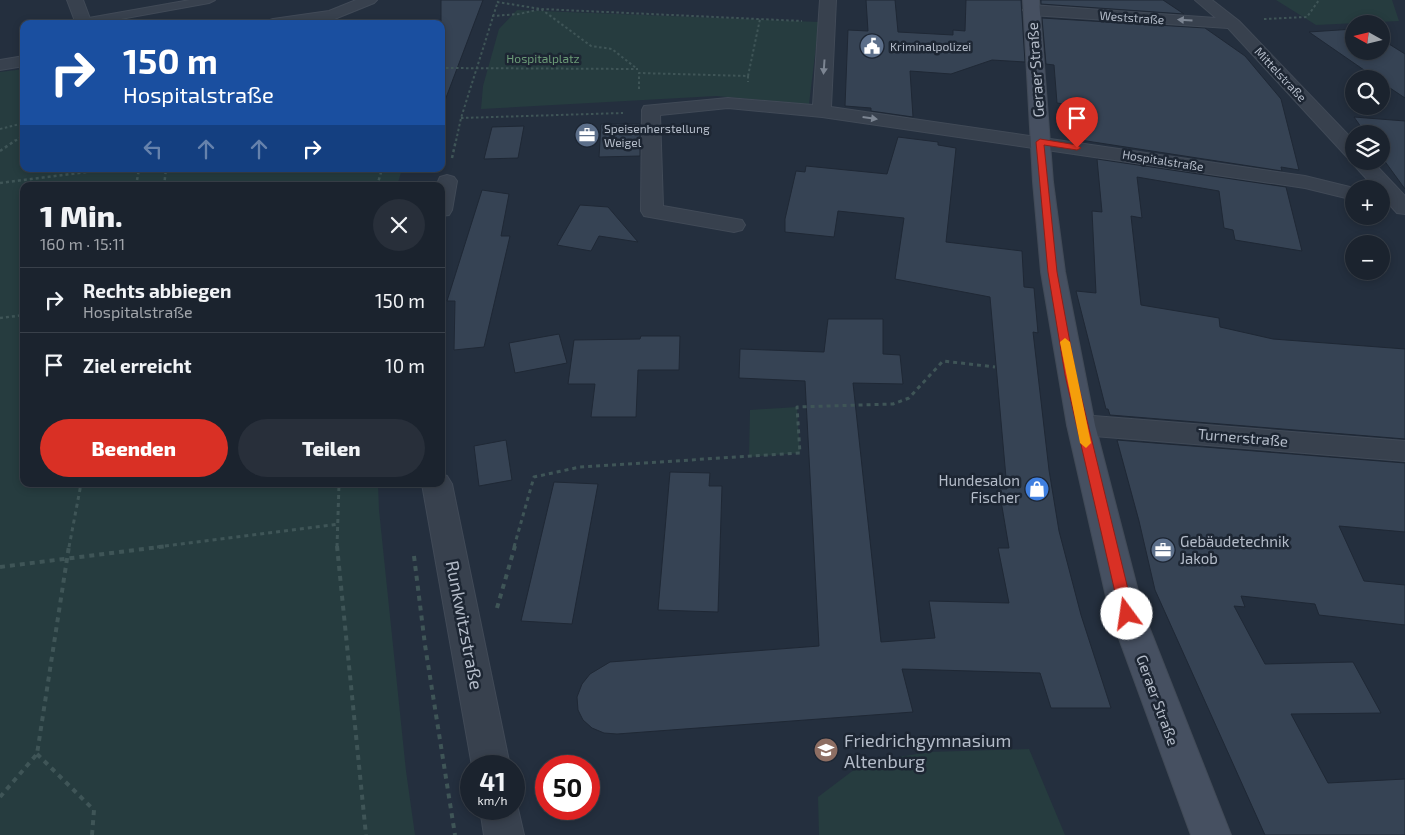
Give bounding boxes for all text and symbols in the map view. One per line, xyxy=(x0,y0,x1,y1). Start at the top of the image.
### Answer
street label: Weststraße xyxy=(1099,8,1165,26)
north arrow xyxy=(1345,15,1390,60)
map controls xyxy=(1345,15,1390,280)
one-way arrow xyxy=(1177,16,1193,24)
street label: Geraer Straße xyxy=(1023,22,1047,118)
public building icon: Kriminalpolizei xyxy=(859,33,885,59)
text: 150 m xyxy=(123,39,218,81)
place label: Kriminalpolizei xyxy=(890,39,971,53)
icon: right xyxy=(40,40,105,105)
street label: Mittelstraße xyxy=(1252,44,1310,104)
park label: Hospitalplatz xyxy=(506,51,580,65)
one-way arrow xyxy=(820,59,828,75)
button: search xyxy=(1345,70,1390,115)
text: Hospitalstraße xyxy=(123,81,274,107)
pin xyxy=(1056,97,1098,148)
icon: arrive xyxy=(1063,104,1091,132)
one-way arrow xyxy=(862,114,878,122)
place label: Speisenherstellung Weigel xyxy=(604,121,710,149)
office icon: Speisenherstellung Weigel xyxy=(574,122,600,148)
button: layers xyxy=(1345,125,1390,170)
icon: left xyxy=(139,135,167,163)
icon: ahead xyxy=(192,135,220,163)
icon: ahead xyxy=(245,135,273,163)
icon: right xyxy=(298,135,326,163)
street label: Hospitalstraße xyxy=(1121,147,1205,173)
button: + xyxy=(1345,180,1390,225)
text: 1 Min. xyxy=(40,197,123,233)
button: close xyxy=(373,199,425,251)
text: 160 m · 15:11 xyxy=(40,234,125,253)
button: − xyxy=(1345,235,1390,280)
text: Rechts abbiegen xyxy=(83,279,231,302)
icon: right xyxy=(40,286,68,314)
text: 150 m xyxy=(375,289,425,312)
text: Hospitalstraße xyxy=(83,302,193,321)
icon: arrive xyxy=(40,351,68,379)
text: Ziel erreicht xyxy=(83,354,192,377)
text: 10 m xyxy=(385,354,425,377)
button: Beenden xyxy=(40,419,228,477)
button: Teilen xyxy=(238,419,425,477)
street label: Turnerstraße xyxy=(1197,424,1289,450)
place label: Hundesalon Fischer xyxy=(939,471,1020,506)
shop icon: Hundesalon Fischer xyxy=(1024,476,1050,502)
place label: Gebäudetechnik Jakob xyxy=(1180,532,1290,567)
office icon: Gebäudetechnik Jakob xyxy=(1150,537,1176,563)
street label: Runkwitzstraße xyxy=(442,558,488,692)
position arrow xyxy=(1100,587,1152,639)
street label: Geraer Straße xyxy=(1133,652,1183,748)
place label: Friedrichgymnasium Altenburg xyxy=(844,729,1011,772)
school or university icon: Friedrichgymnasium Altenburg xyxy=(813,737,839,763)
speed limit sign: 50 xyxy=(535,755,600,820)
text: 41 xyxy=(479,766,506,796)
text: km/h xyxy=(478,793,507,807)

